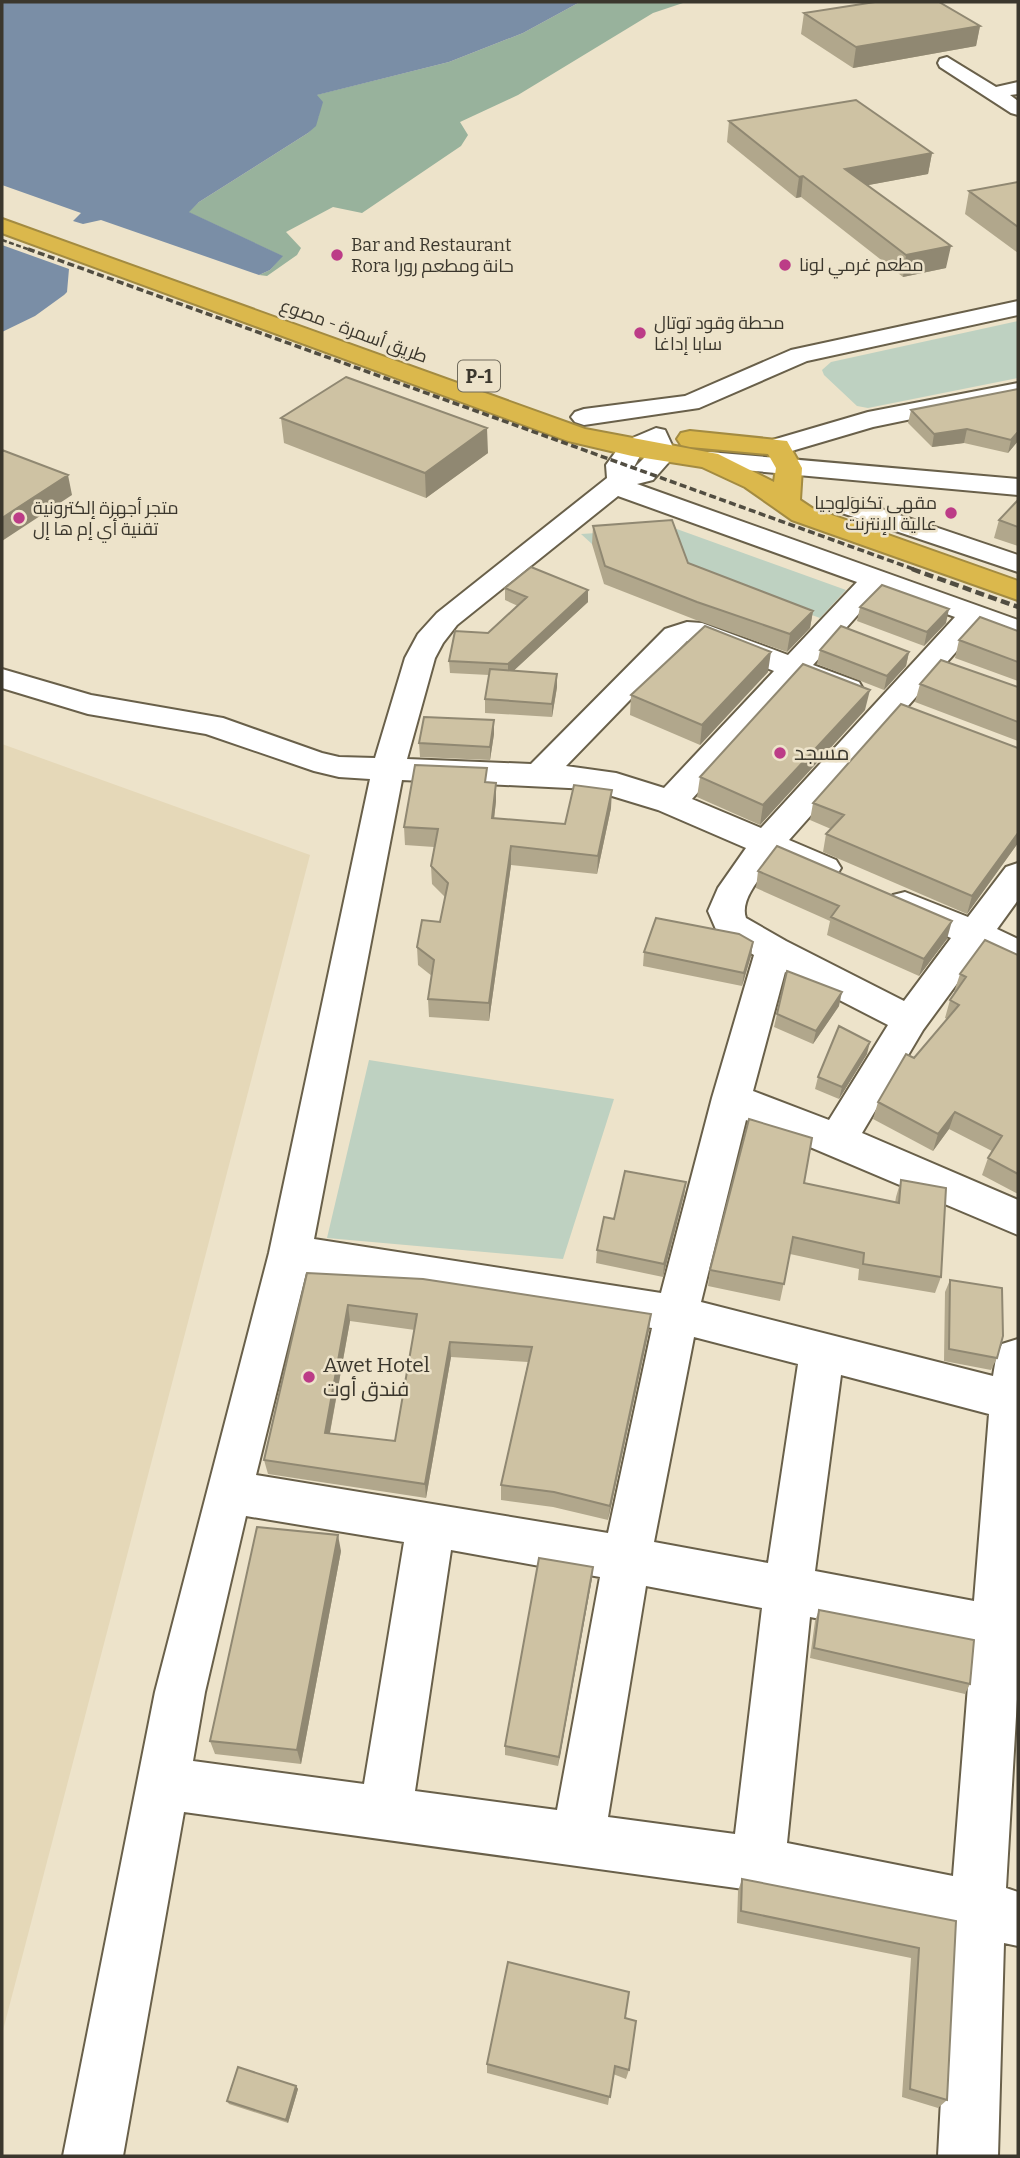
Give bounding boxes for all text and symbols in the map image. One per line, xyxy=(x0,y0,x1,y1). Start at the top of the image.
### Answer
place label: Bar and Restaurant Rora حانة ومطعم رورا xyxy=(351,234,514,278)
marker: Bar and Restaurant Rora حانة ومطعم رورا xyxy=(329,247,345,263)
place label: مطعم غرمي لونا xyxy=(799,254,924,279)
marker: مطعم غرمي لونا xyxy=(777,257,793,273)
street label: طريق أسمرة - مصوع xyxy=(277,294,431,369)
place label: محطة وقود توتال سابا إداغا xyxy=(654,312,785,355)
marker: محطة وقود توتال سابا إداغا xyxy=(632,325,648,341)
road number: P-1 xyxy=(458,360,500,392)
place label: مقهى تكنولوجيا عالية الإنترنت xyxy=(814,492,937,535)
place label: متجر أجهزة إلكترونية تقنية أي إم ها إل xyxy=(33,497,179,543)
marker: مقهى تكنولوجيا عالية الإنترنت xyxy=(943,505,959,521)
marker: متجر أجهزة إلكترونية تقنية أي إم ها إل xyxy=(11,510,27,526)
place label: مسجد xyxy=(794,740,849,766)
marker: مسجد xyxy=(772,745,788,761)
place label: Awet Hotel فندق أوت xyxy=(323,1352,430,1402)
marker: Awet Hotel فندق أوت xyxy=(301,1369,317,1385)

